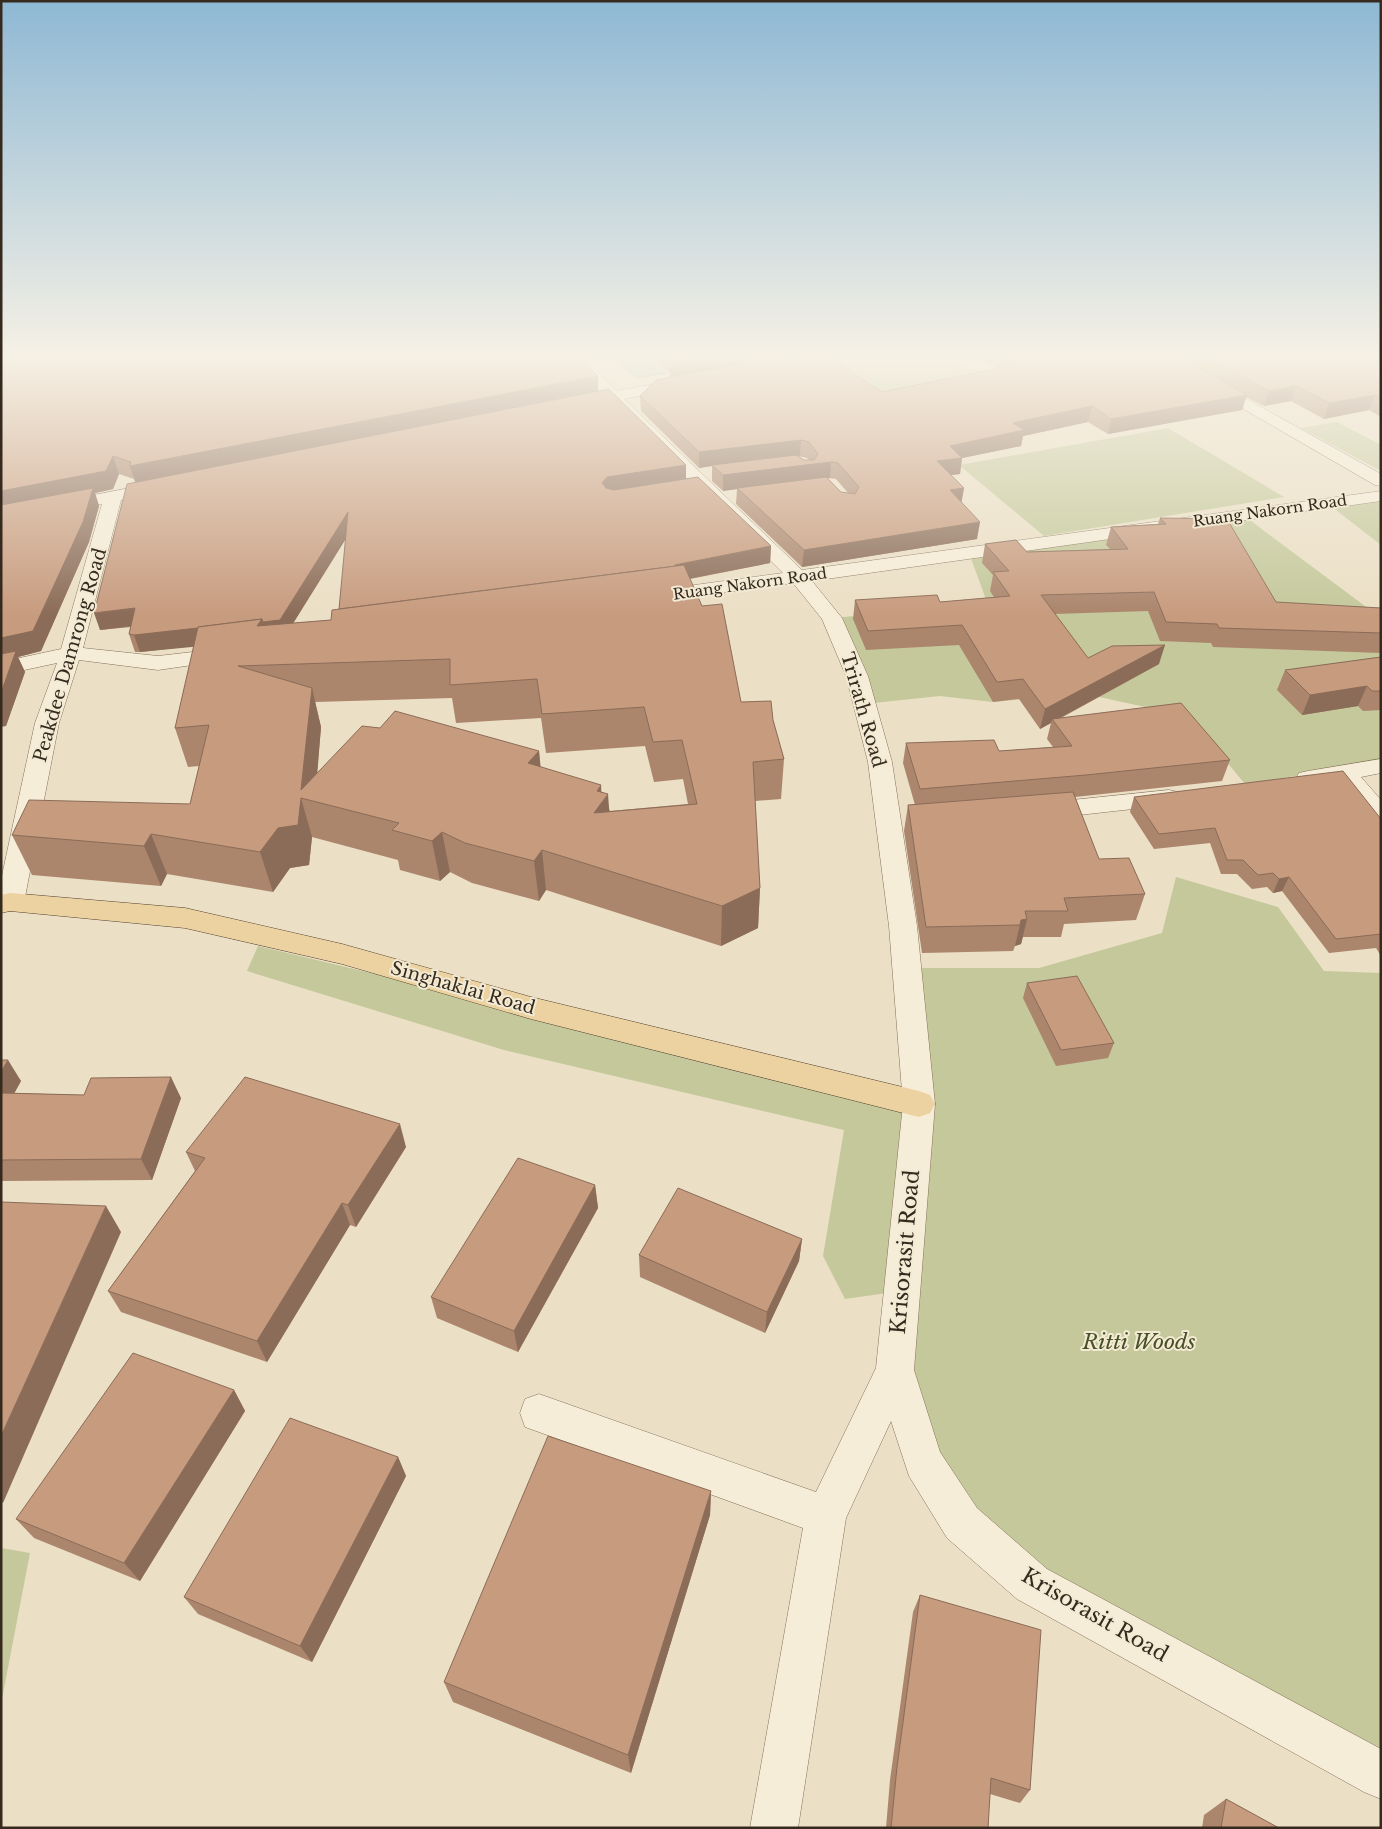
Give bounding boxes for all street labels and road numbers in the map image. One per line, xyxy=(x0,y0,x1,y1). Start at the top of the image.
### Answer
street label: Ruang Nakorn Road xyxy=(1192,490,1348,531)
street label: Peakdee Damrong Road xyxy=(29,545,111,765)
street label: Ruang Nakorn Road xyxy=(672,563,828,604)
street label: Trirath Road xyxy=(836,650,890,770)
street label: Singhaklai Road xyxy=(388,957,538,1019)
street label: Krisorasit Road xyxy=(885,1169,925,1335)
street label: Krisorasit Road xyxy=(1017,1562,1173,1668)

